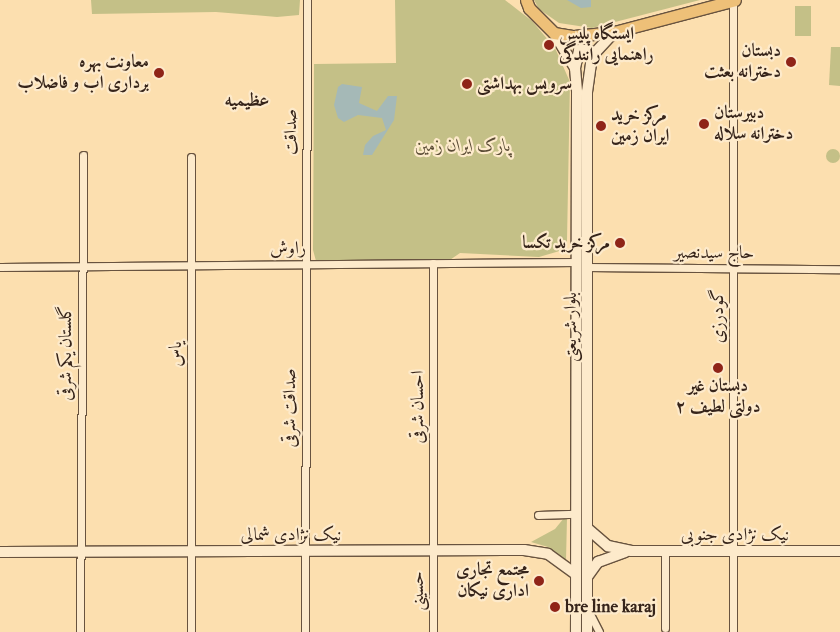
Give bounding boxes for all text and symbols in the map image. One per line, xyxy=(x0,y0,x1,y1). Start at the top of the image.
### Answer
place label: ایستگاه پلیس راهنمایی رانندگی xyxy=(559,24,654,66)
marker: ایستگاه پلیس راهنمایی رانندگی xyxy=(543,39,555,51)
place label: دبستان دخترانه بعثت xyxy=(704,41,781,84)
place label: معاونت بهره برداری اب و فاضلاب xyxy=(17,52,149,94)
marker: دبستان دخترانه بعثت xyxy=(785,56,797,68)
marker: معاونت بهره برداری اب و فاضلاب xyxy=(153,67,165,79)
place label: سرویس بهداشتی xyxy=(477,73,572,95)
marker: سرویس بهداشتی xyxy=(461,78,473,90)
district label: عظیمیه xyxy=(225,90,269,112)
place label: دبیرستان دخترانه سلاله xyxy=(714,103,793,146)
place label: مرکز خرید ایران زمین xyxy=(611,105,669,148)
street label: صداقت xyxy=(280,109,302,155)
marker: دبیرستان دخترانه سلاله xyxy=(698,118,710,130)
marker: مرکز خرید ایران زمین xyxy=(595,120,607,132)
park label: پارک ایران زمین xyxy=(415,135,511,157)
place label: مرکز خرید تکسا xyxy=(522,232,610,254)
marker: مرکز خرید تکسا xyxy=(614,237,626,249)
street label: راوش xyxy=(270,238,306,260)
street label: حاج سیدنصیر xyxy=(674,242,754,264)
street label: گودرزی xyxy=(707,289,729,343)
street label: بلوار شریعتی xyxy=(560,292,582,362)
street label: گلستان یکم شرقی xyxy=(55,305,77,401)
street label: یاس xyxy=(165,341,187,367)
marker: دبستان غیر دولتی لطیف ۲ xyxy=(712,362,724,374)
street label: صداقت شرقی xyxy=(279,369,301,447)
street label: احسان شرقی xyxy=(407,370,429,444)
place label: دبستان غیر دولتی لطیف ۲ xyxy=(675,376,761,418)
street label: نیک نژادی شمالی xyxy=(240,524,342,546)
street label: نیک نژادی جنوبی xyxy=(681,524,789,546)
place label: مجتمع تجاری اداری نیکان xyxy=(456,560,529,602)
street label: حسینی xyxy=(407,571,429,611)
marker: مجتمع تجاری اداری نیکان xyxy=(533,575,545,587)
place label: bre line karaj xyxy=(565,596,656,618)
marker: bre line karaj xyxy=(549,601,561,613)

